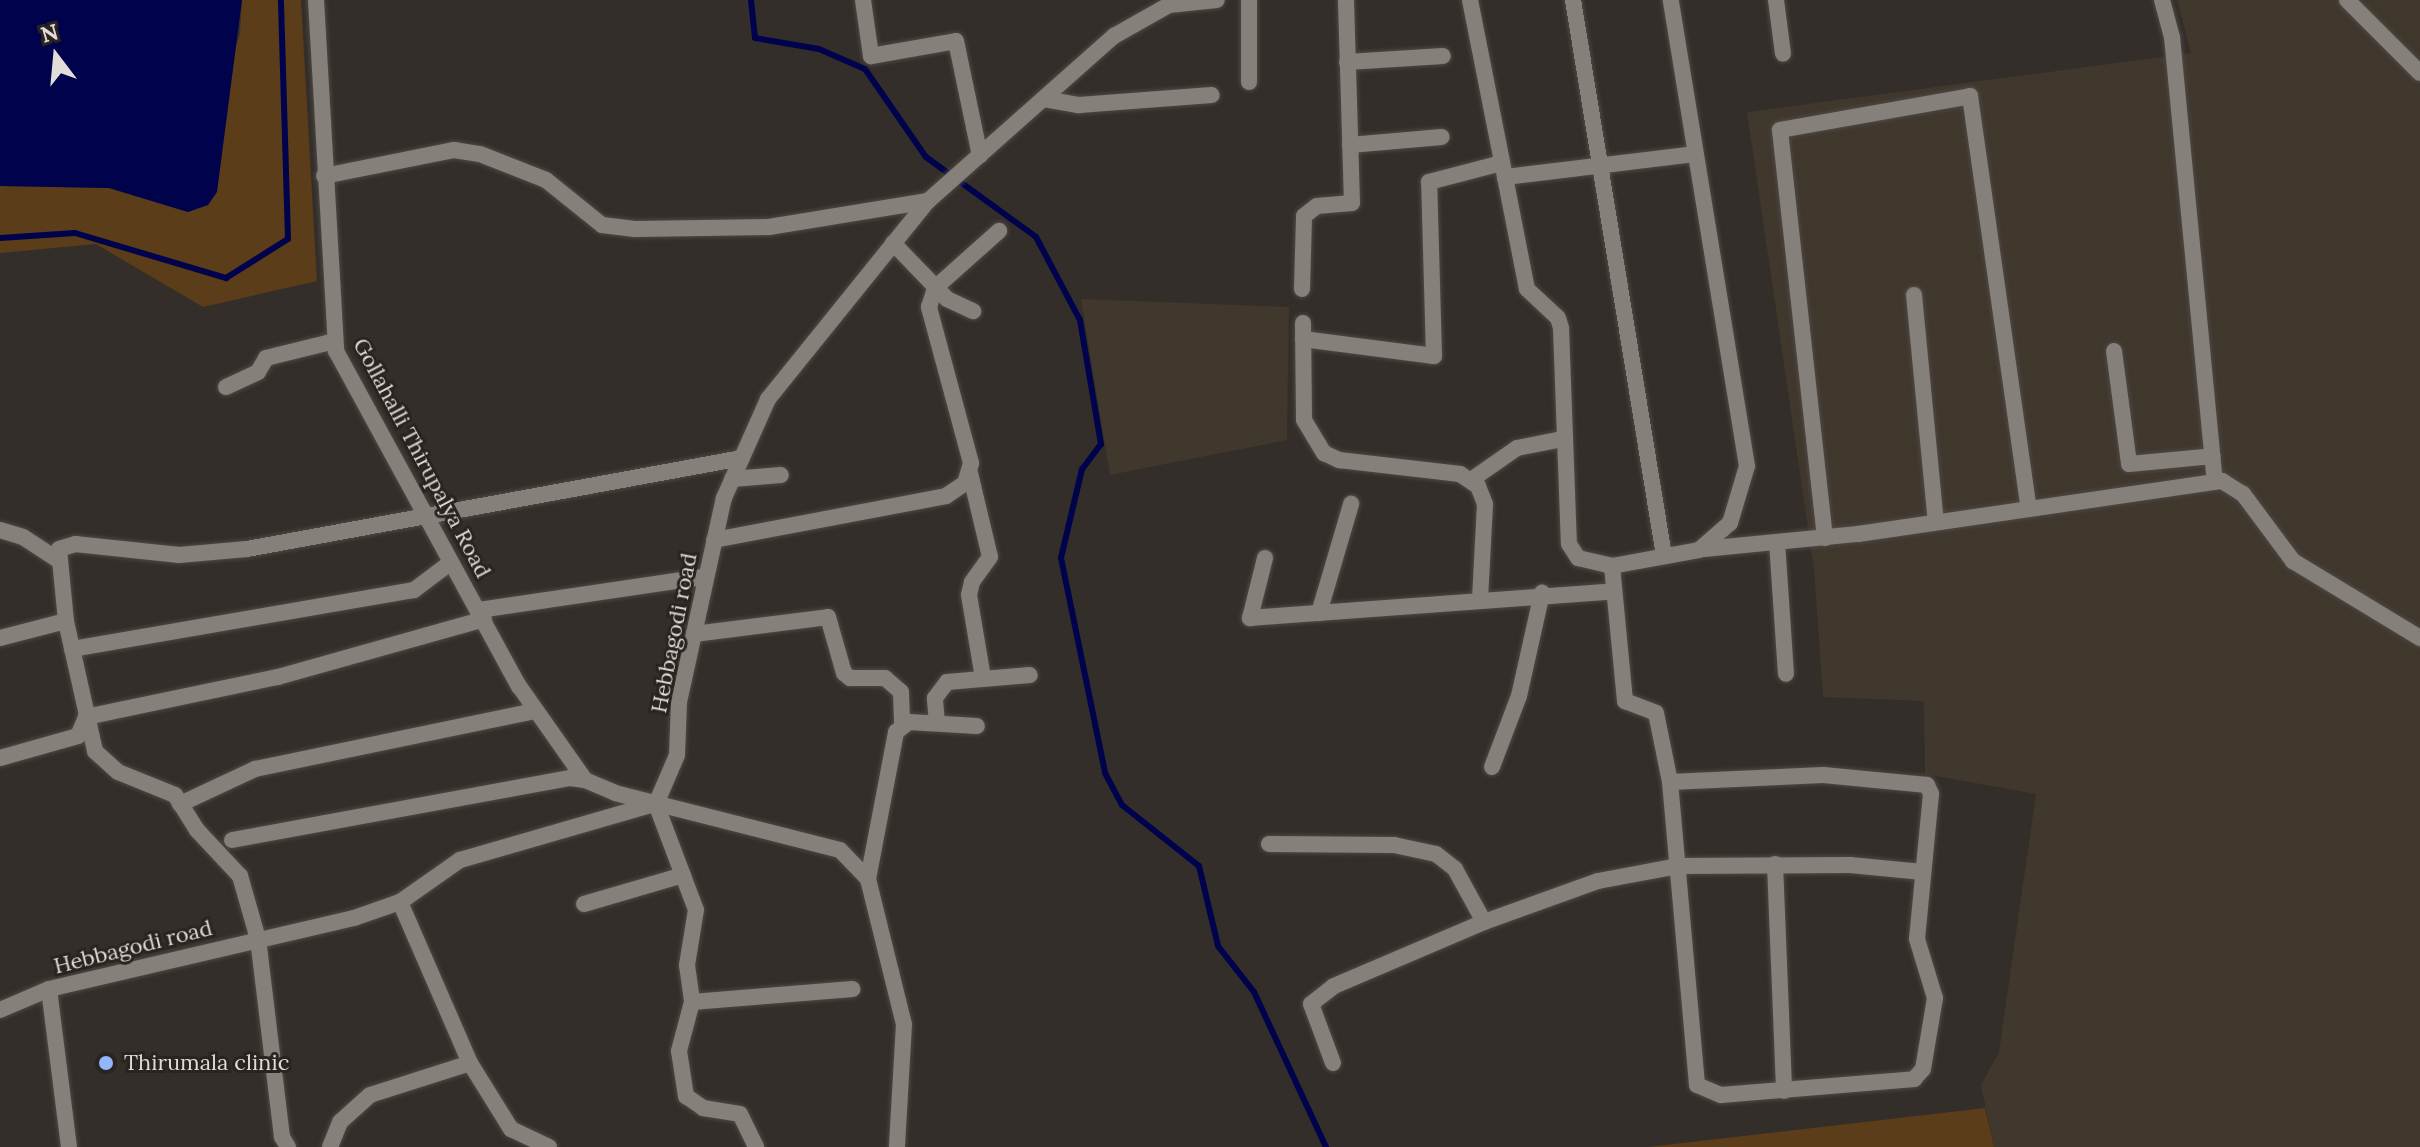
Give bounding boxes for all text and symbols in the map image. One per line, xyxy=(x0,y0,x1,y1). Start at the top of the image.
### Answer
north arrow xyxy=(16,16,96,96)
text: N xyxy=(37,17,61,49)
street label: Gollahalli Thirupalya Road xyxy=(348,334,496,582)
street label: Hebbagodi road xyxy=(646,551,702,715)
street label: Hebbagodi road xyxy=(51,915,215,979)
place label: Thirumala clinic xyxy=(124,1050,289,1076)
marker: Thirumala clinic xyxy=(95,1052,117,1074)

